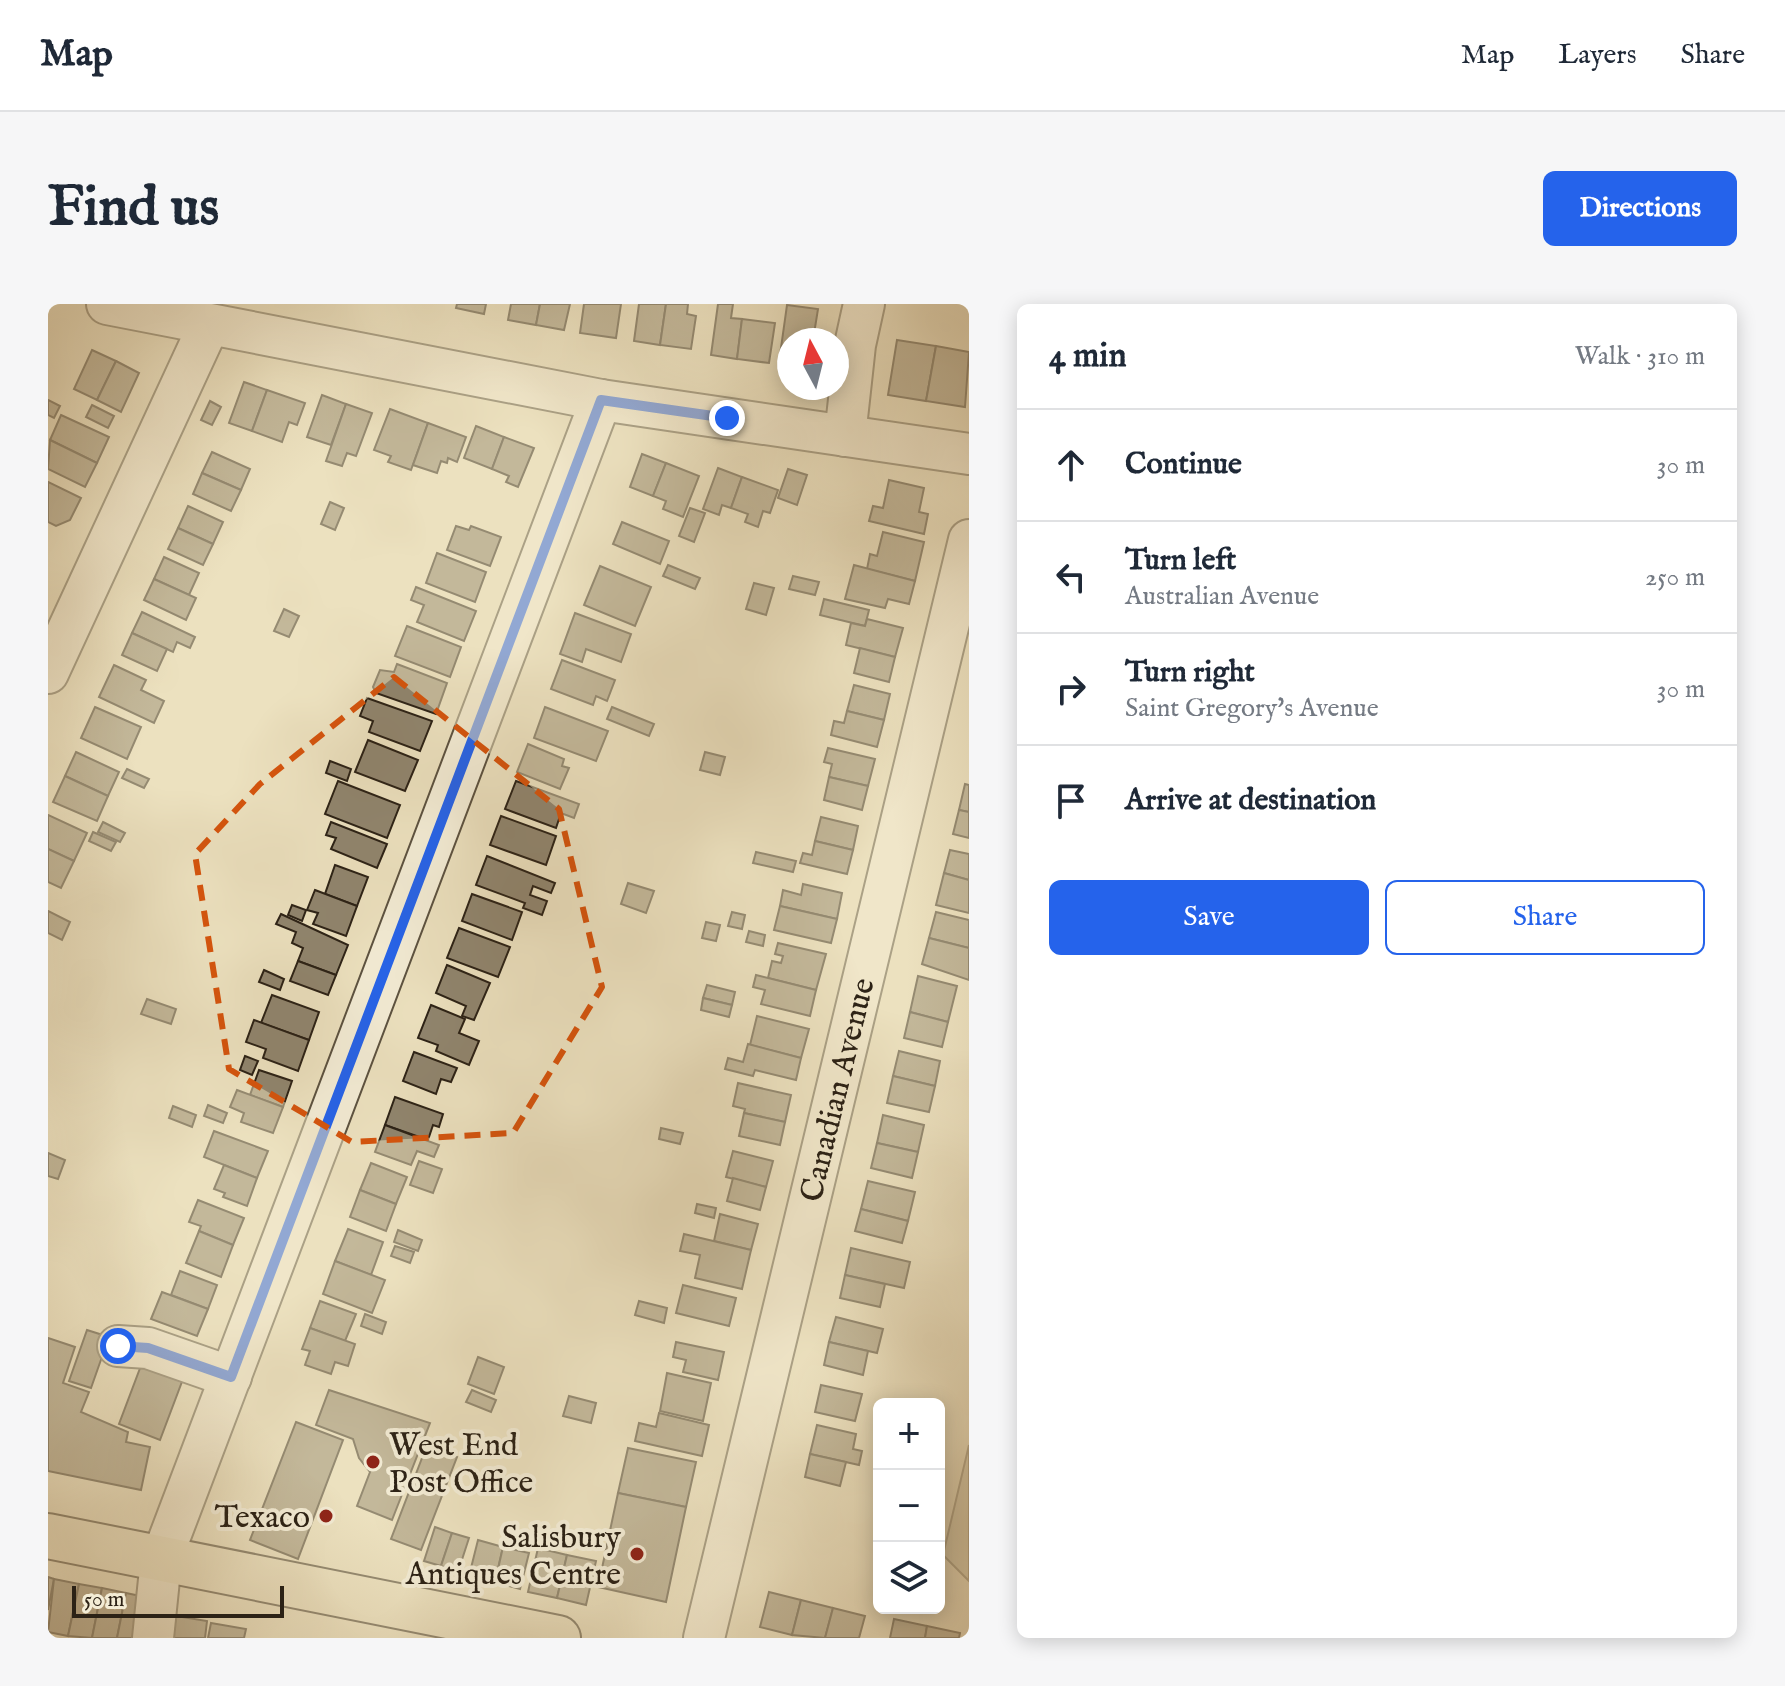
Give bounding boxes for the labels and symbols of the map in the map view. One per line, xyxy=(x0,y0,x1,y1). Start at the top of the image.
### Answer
north arrow xyxy=(777,328,849,400)
route end xyxy=(709,400,745,436)
street label: Canadian Avenue xyxy=(792,974,886,1206)
route start xyxy=(100,1328,136,1364)
place label: West End Post Office xyxy=(389,1426,533,1504)
marker: West End Post Office xyxy=(364,1453,382,1471)
place label: Texaco xyxy=(214,1498,310,1539)
marker: Texaco xyxy=(317,1507,335,1525)
place label: Salisbury Antiques Centre xyxy=(405,1518,621,1596)
marker: Salisbury Antiques Centre xyxy=(628,1545,646,1563)
scale bar xyxy=(72,1582,284,1618)

